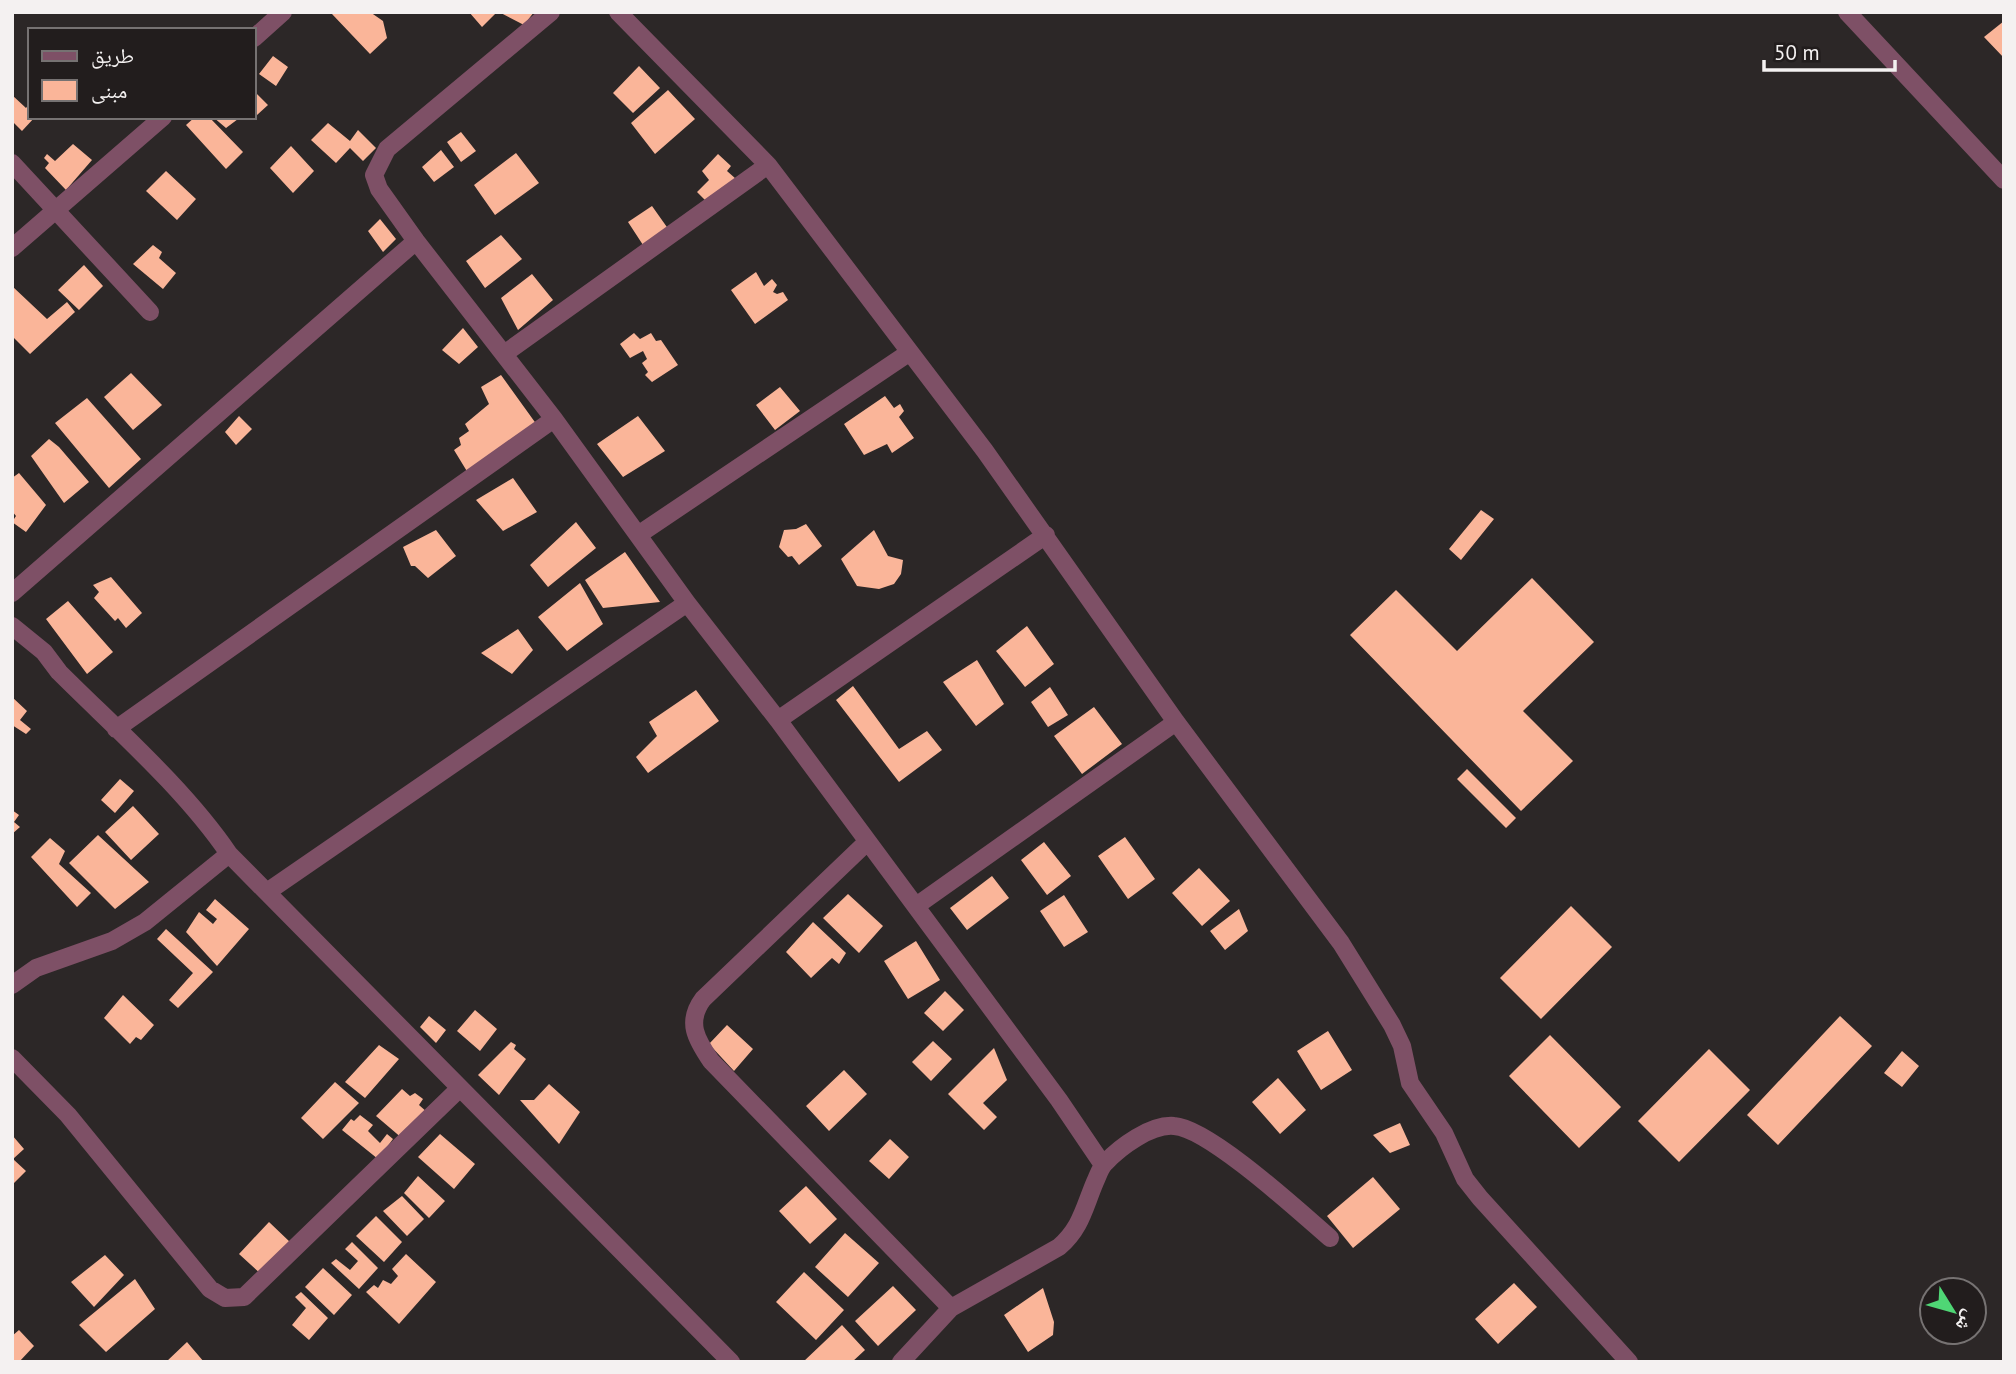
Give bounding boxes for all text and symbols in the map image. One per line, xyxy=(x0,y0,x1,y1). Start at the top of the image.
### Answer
legend xyxy=(28,28,256,119)
scale bar xyxy=(1764,28,1895,72)
text: 50 m xyxy=(1774,39,1820,66)
text: طريق xyxy=(91,42,134,69)
text: مبنى xyxy=(91,77,127,104)
north arrow xyxy=(1918,1276,1988,1346)
text: ش xyxy=(1951,1306,1982,1337)

